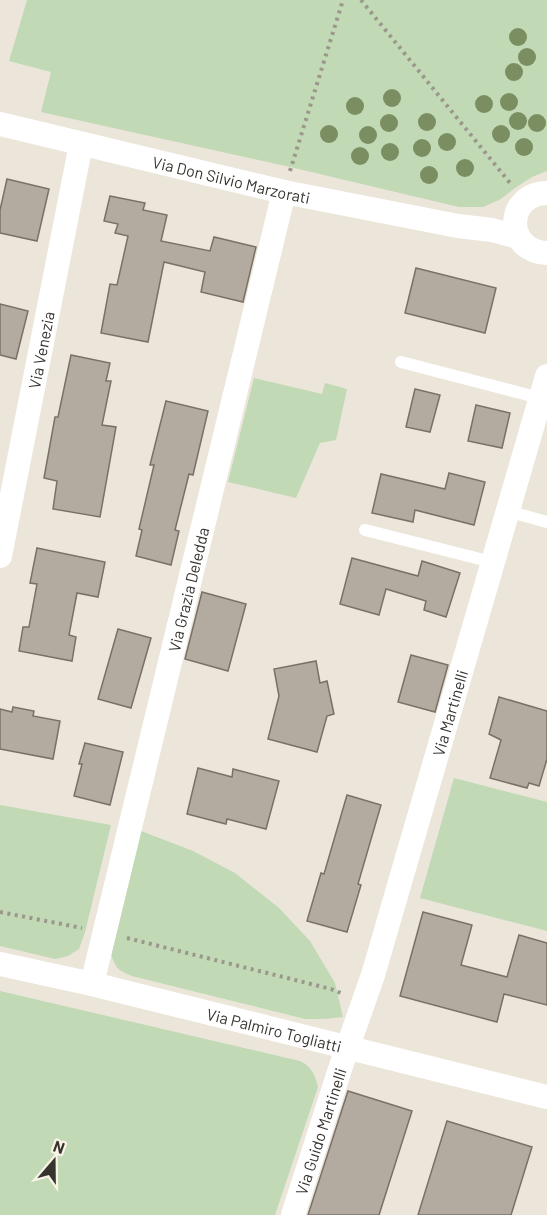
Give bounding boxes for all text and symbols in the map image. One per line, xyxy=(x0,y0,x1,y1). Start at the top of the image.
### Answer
street label: Via Don Silvio Marzorati xyxy=(151,151,312,206)
street label: Via Venezia xyxy=(24,310,57,390)
street label: Via Grazia Deledda xyxy=(163,525,212,654)
street label: Via Martinelli xyxy=(428,667,471,758)
street label: Via Palmiro Togliatti xyxy=(205,1003,344,1055)
street label: Via Guido Martinelli xyxy=(291,1065,349,1197)
north arrow xyxy=(24,1131,84,1191)
text: N xyxy=(51,1136,68,1157)

